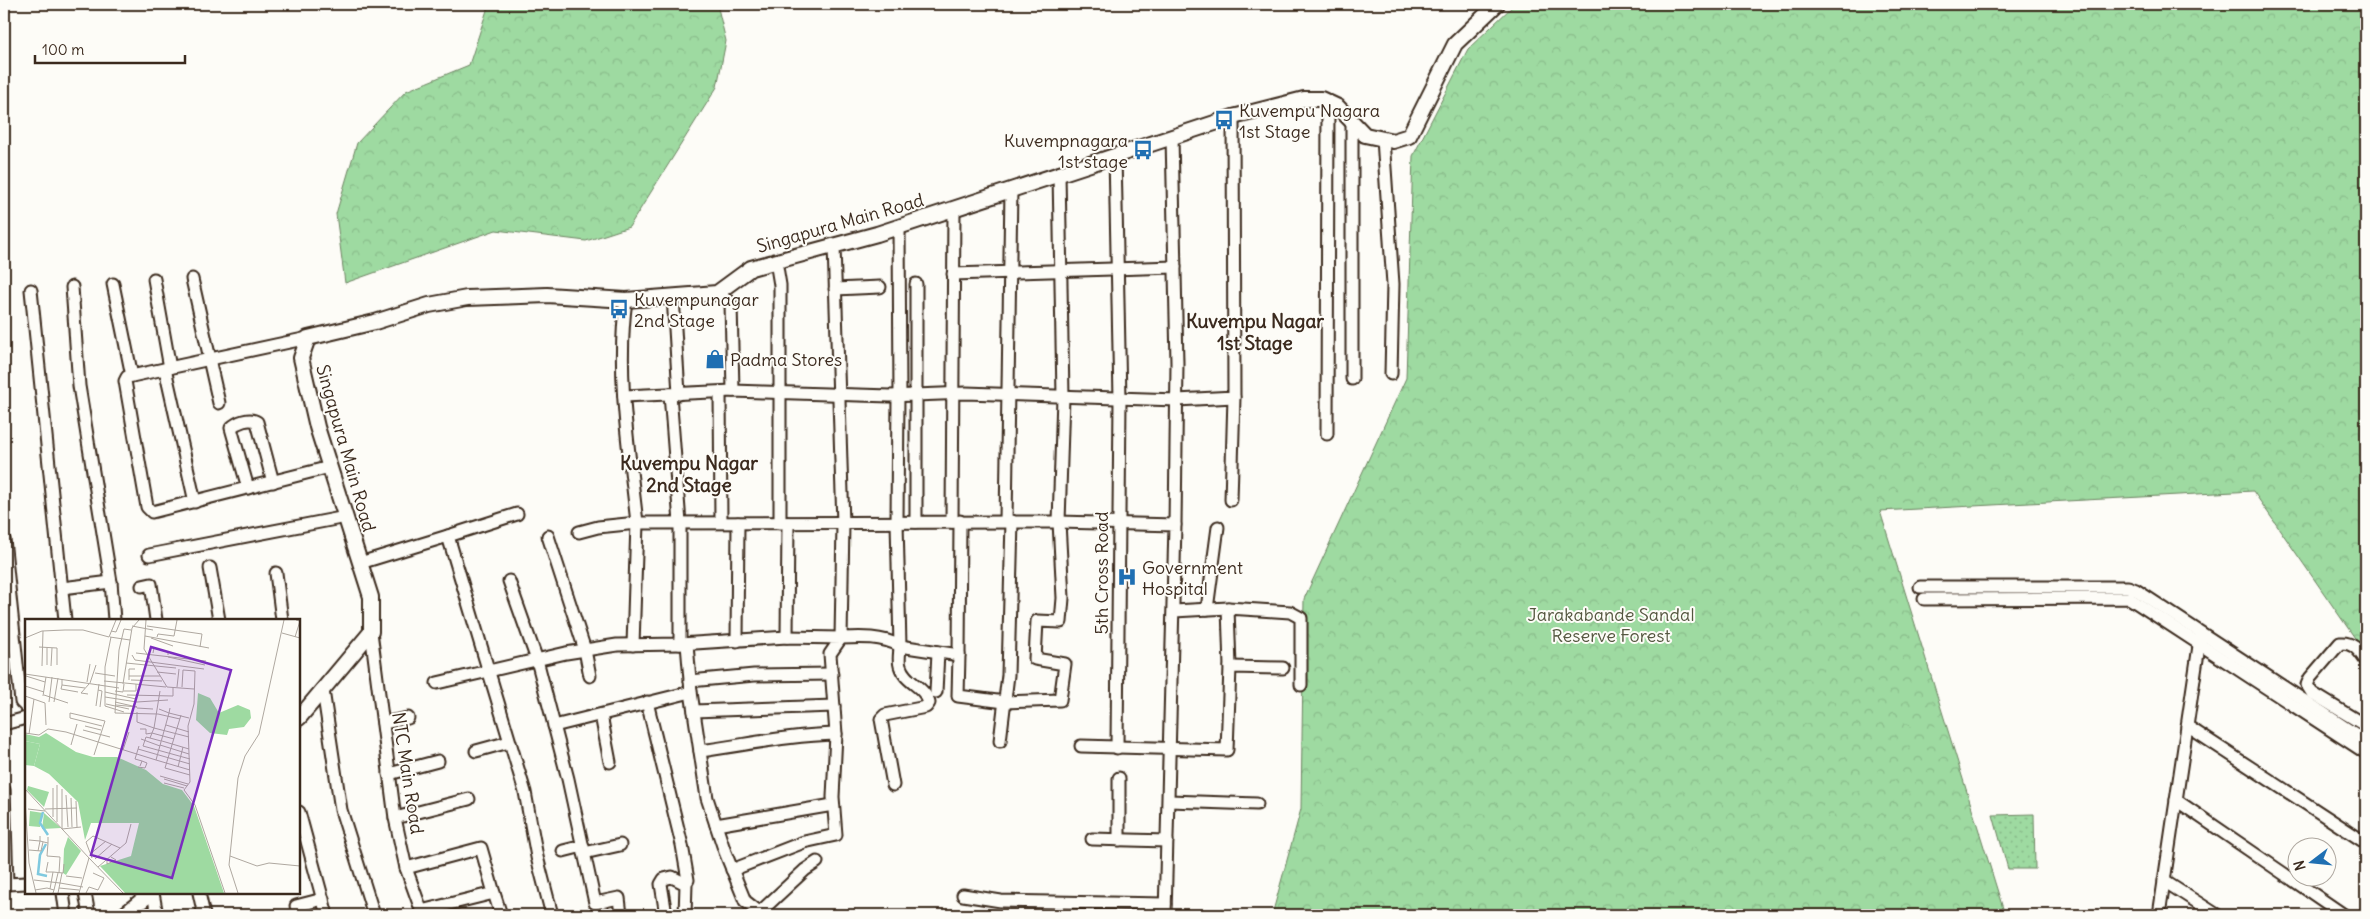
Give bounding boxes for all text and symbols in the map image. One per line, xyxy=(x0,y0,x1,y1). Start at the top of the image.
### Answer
scale bar xyxy=(35,32,185,64)
text: 100 m xyxy=(42,40,84,59)
place label: Kuvempu Nagara 1st Stage xyxy=(1239,99,1380,143)
bus stop icon: Kuvempu Nagara 1st Stage xyxy=(1213,109,1235,131)
place label: Kuvempnagara 1st stage xyxy=(1004,129,1128,173)
bus stop icon: Kuvempnagara 1st stage xyxy=(1132,139,1154,161)
street label: Singapura Main Road xyxy=(754,188,927,258)
place label: Kuvempunagar 2nd Stage xyxy=(634,288,759,332)
bus stop icon: Kuvempunagar 2nd Stage xyxy=(608,298,630,320)
district label: Kuvempu Nagar 1st Stage xyxy=(1186,309,1324,355)
shop icon: Padma Stores xyxy=(704,348,726,370)
place label: Padma Stores xyxy=(730,348,842,371)
street label: Singapura Main Road xyxy=(311,362,381,535)
district label: Kuvempu Nagar 2nd Stage xyxy=(620,451,758,497)
street label: 5th Cross Road xyxy=(1090,511,1113,635)
place label: Government Hospital xyxy=(1142,556,1243,600)
hospital icon: Government Hospital xyxy=(1116,566,1138,588)
park label: Jarakabande Sandal Reserve Forest xyxy=(1528,603,1694,647)
inset map xyxy=(25,619,300,894)
street label: NTC Main Road xyxy=(387,710,429,836)
north arrow xyxy=(2288,836,2338,886)
text: N xyxy=(2290,858,2309,873)

